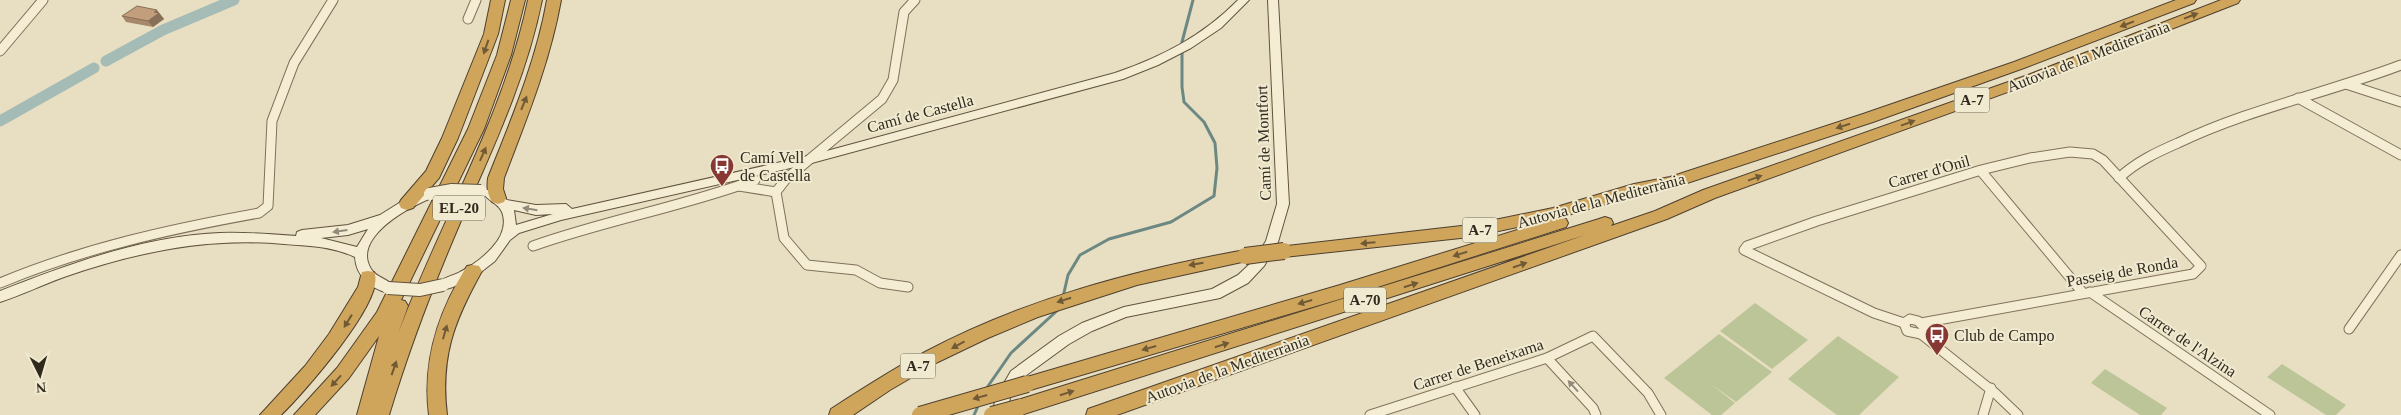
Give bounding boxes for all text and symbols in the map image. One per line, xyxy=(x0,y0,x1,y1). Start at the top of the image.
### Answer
one-way arrow xyxy=(2184,12,2198,20)
street label: Autovia de la Mediterrània xyxy=(2004,18,2172,95)
one-way arrow xyxy=(2119,20,2134,28)
one-way arrow xyxy=(482,40,490,55)
street label: Camí de Montfort xyxy=(1253,84,1274,201)
road number: A-7 xyxy=(1954,88,1990,112)
street label: Camí de Castella xyxy=(865,91,975,136)
one-way arrow xyxy=(521,95,529,110)
one-way arrow xyxy=(1901,119,1916,127)
one-way arrow xyxy=(1835,123,1850,131)
one-way arrow xyxy=(480,147,488,161)
place label: Camí Vell de Castella xyxy=(740,149,811,184)
street label: Carrer d'Onil xyxy=(1886,152,1972,191)
bus stop icon: Camí Vell de Castella xyxy=(709,153,735,187)
street label: Autovia de la Mediterrània xyxy=(1515,170,1687,231)
one-way arrow xyxy=(1748,173,1763,181)
road number: EL-20 xyxy=(433,196,485,220)
one-way arrow xyxy=(521,204,537,212)
road number: A-7 xyxy=(1462,218,1498,242)
one-way arrow xyxy=(332,227,348,235)
one-way arrow xyxy=(1359,239,1375,247)
one-way arrow xyxy=(1453,251,1468,258)
street label: Passeig de Ronda xyxy=(2065,253,2179,291)
one-way arrow xyxy=(1188,260,1204,268)
one-way arrow xyxy=(1513,261,1528,269)
one-way arrow xyxy=(1403,281,1418,288)
road number: A-70 xyxy=(1344,288,1386,312)
one-way arrow xyxy=(1057,296,1072,304)
one-way arrow xyxy=(1298,299,1313,307)
street label: Carrer de l'Alzina xyxy=(2136,303,2240,380)
one-way arrow xyxy=(343,314,353,328)
bus stop icon: Club de Campo xyxy=(1924,322,1950,356)
one-way arrow xyxy=(442,325,450,340)
place label: Club de Campo xyxy=(1954,327,2054,345)
street label: Autovia de la Mediterrània xyxy=(1143,331,1311,406)
street label: Carrer de Beneixama xyxy=(1411,335,1545,394)
one-way arrow xyxy=(951,340,965,349)
one-way arrow xyxy=(1215,340,1230,348)
one-way arrow xyxy=(1142,344,1157,352)
north arrow xyxy=(15,350,65,400)
road number: A-7 xyxy=(900,354,936,378)
one-way arrow xyxy=(391,361,398,376)
one-way arrow xyxy=(330,374,341,387)
one-way arrow xyxy=(1567,379,1578,392)
text: N xyxy=(35,380,47,395)
one-way arrow xyxy=(1060,388,1075,396)
one-way arrow xyxy=(972,394,987,402)

